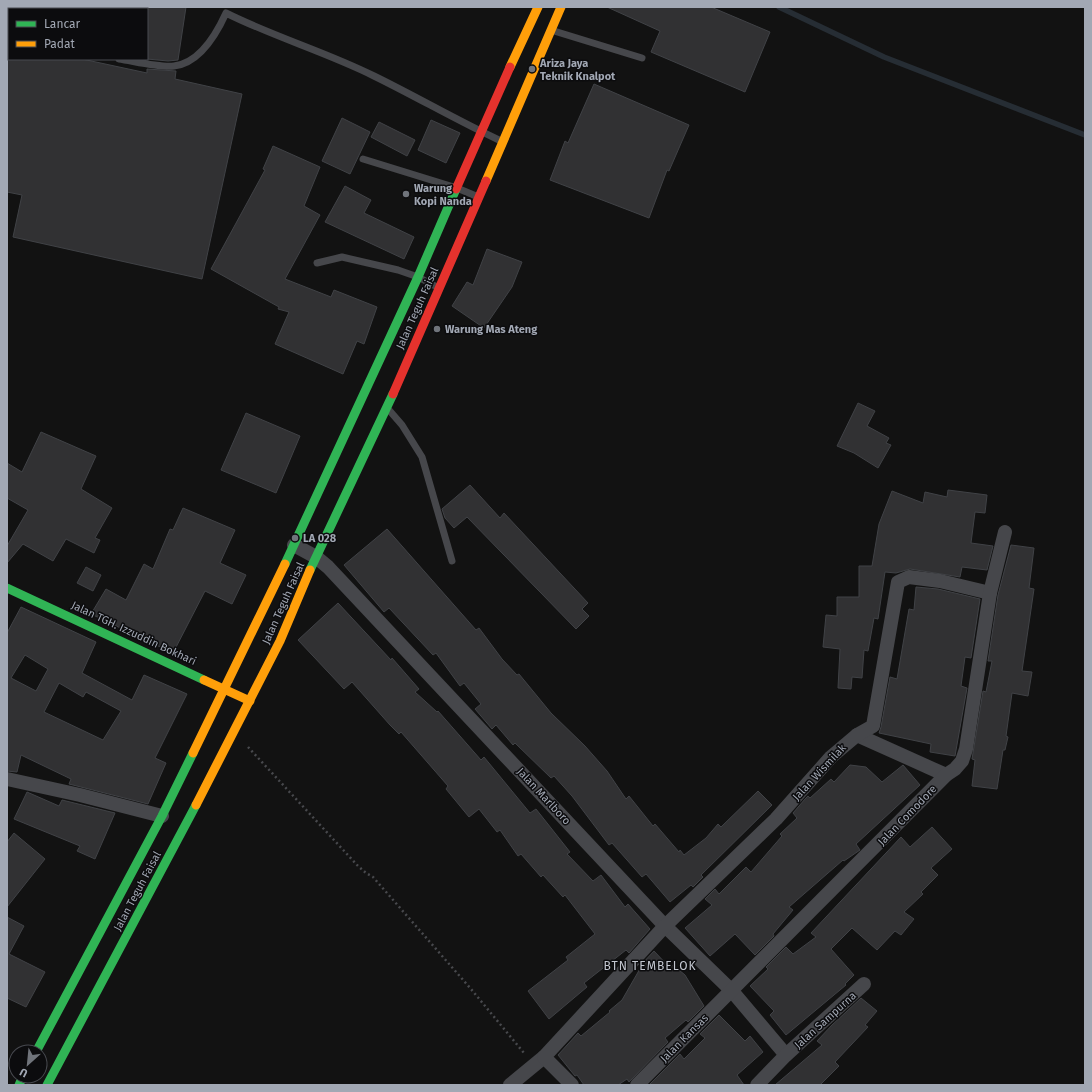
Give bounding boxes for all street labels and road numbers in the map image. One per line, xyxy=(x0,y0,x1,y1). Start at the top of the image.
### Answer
street label: Jalan Teguh Faisal xyxy=(394,265,441,351)
street label: Jalan Teguh Faisal xyxy=(260,560,307,646)
street label: Jalan TGH. Izzuddin Bokhari xyxy=(69,599,198,668)
street label: Jalan Wismilak xyxy=(790,741,849,803)
street label: Jalan Marlboro xyxy=(514,765,573,827)
street label: Jalan Comodore xyxy=(875,782,939,848)
street label: Jalan Teguh Faisal xyxy=(111,849,164,933)
street label: Jalan Sampurna xyxy=(792,989,859,1052)
street label: Jalan Kansas xyxy=(658,1012,711,1065)

